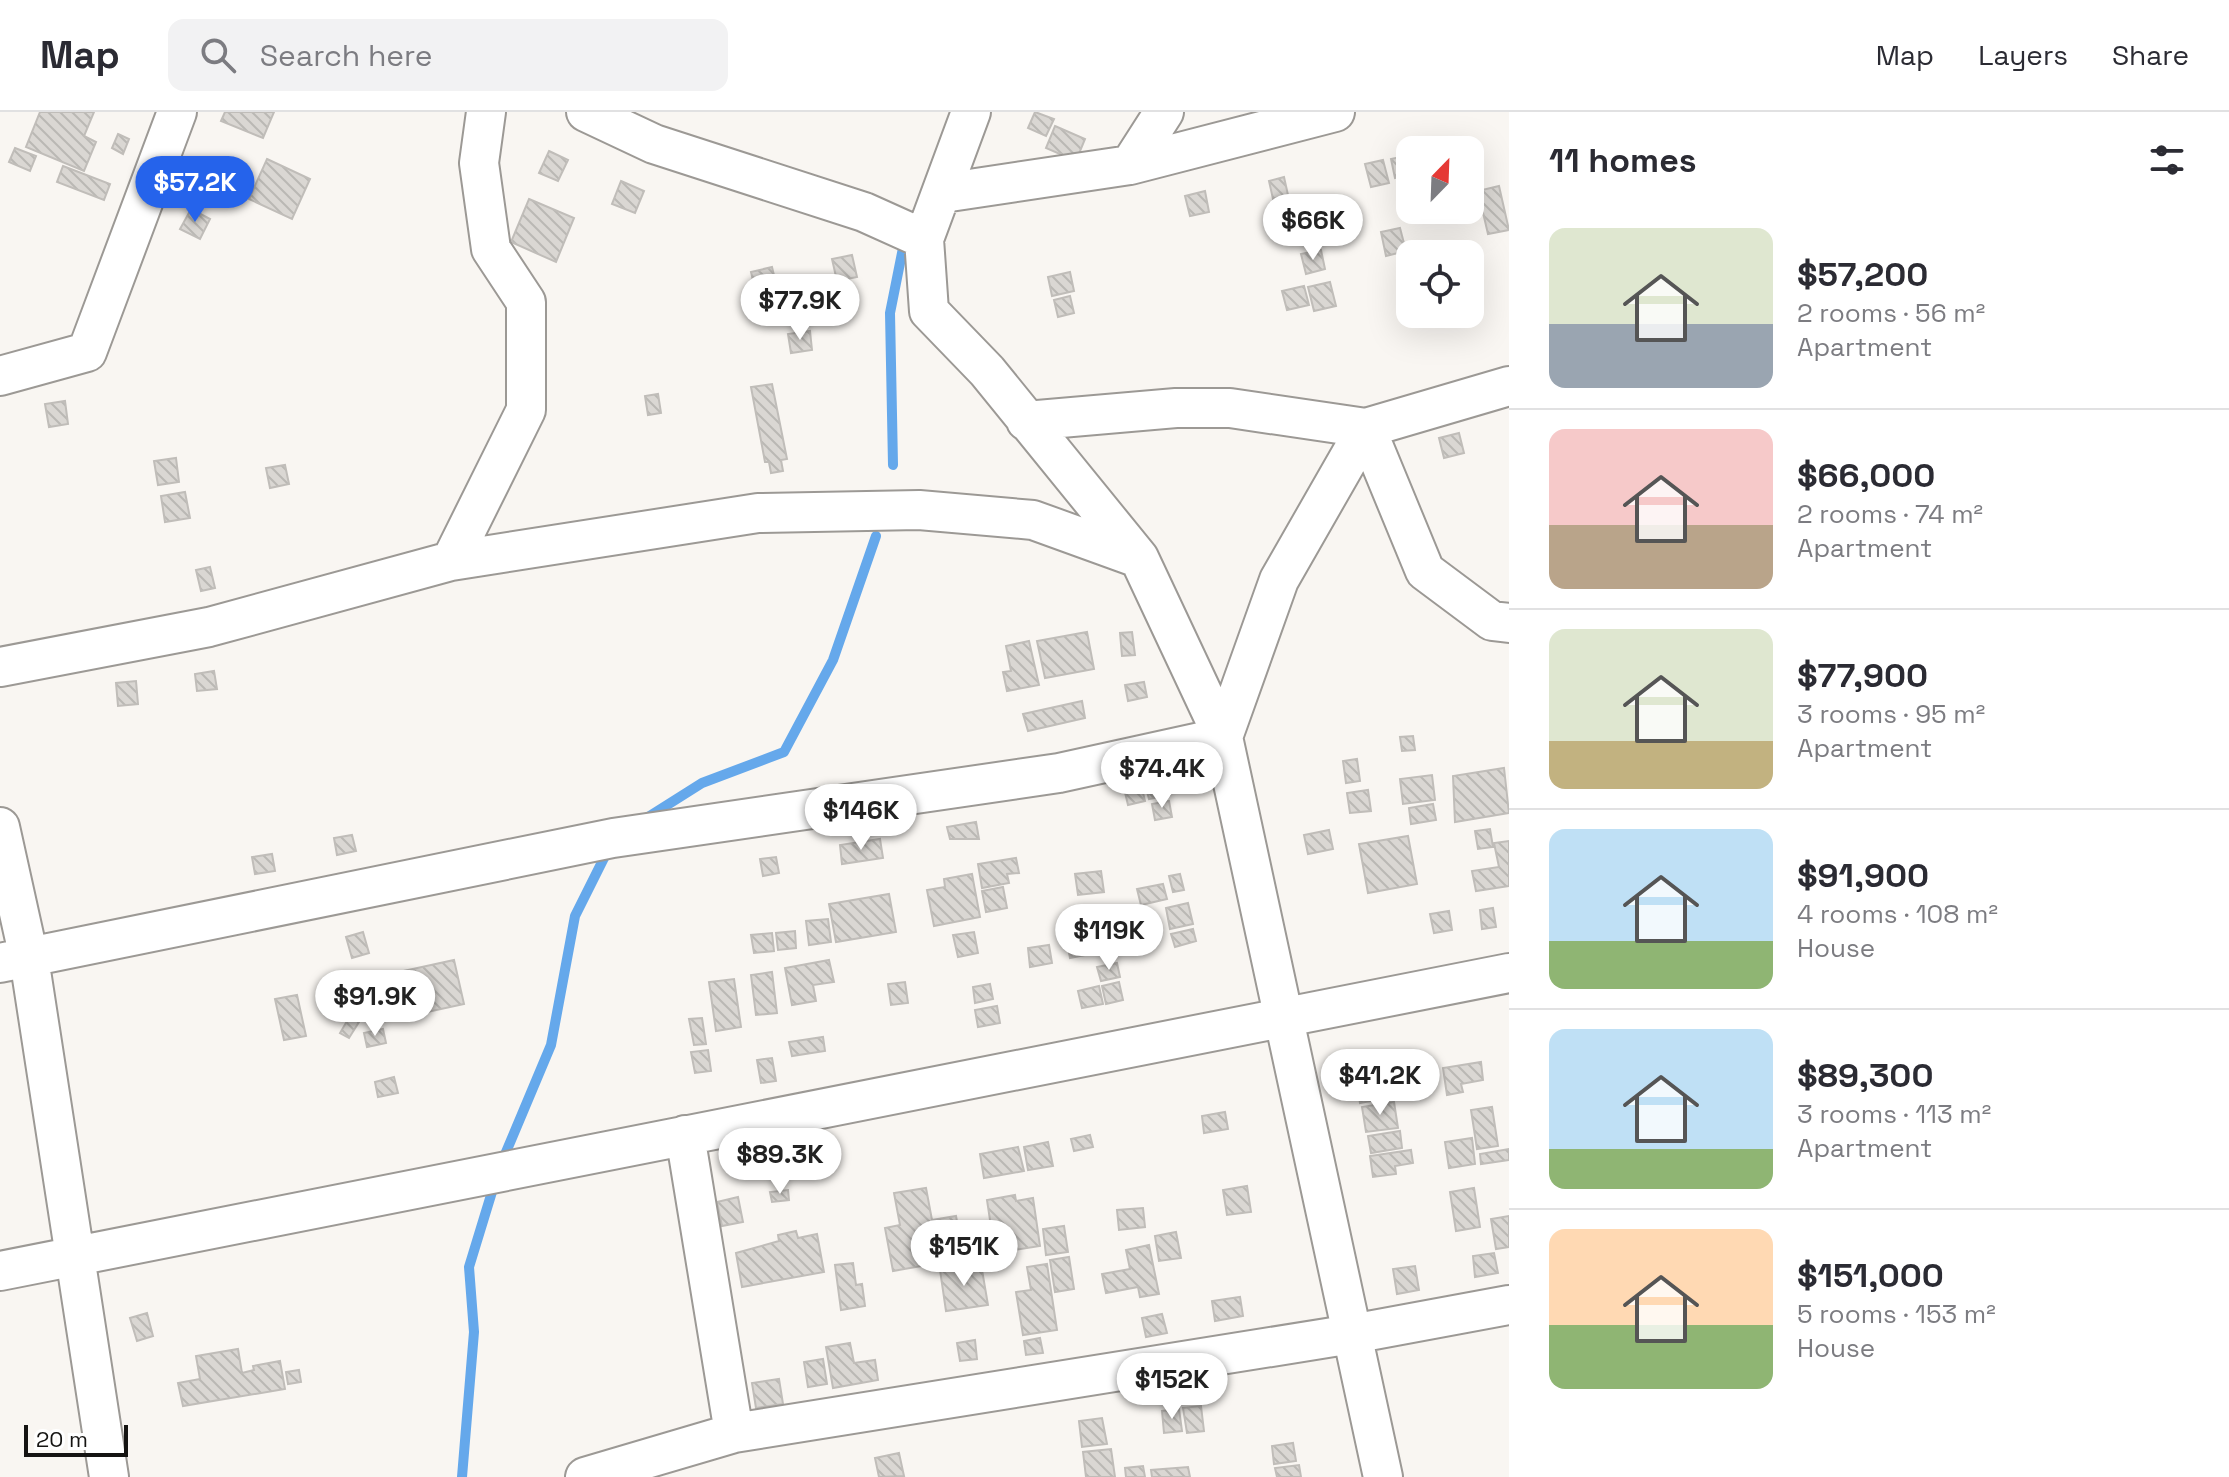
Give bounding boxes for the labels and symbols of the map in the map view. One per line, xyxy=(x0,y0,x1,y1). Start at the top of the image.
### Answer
north arrow xyxy=(1396,136,1484,224)
pin: $57.2K xyxy=(130,156,260,224)
pin: $66K xyxy=(1266,194,1360,262)
pin: $77.9K xyxy=(735,274,865,342)
pin: $74.4K xyxy=(1097,742,1227,810)
pin: $146K xyxy=(805,784,917,852)
pin: $119K xyxy=(1053,904,1165,972)
pin: $91.9K xyxy=(310,970,440,1038)
pin: $41.2K xyxy=(1315,1049,1445,1117)
pin: $89.3K xyxy=(715,1128,845,1196)
pin: $151K xyxy=(908,1220,1020,1288)
pin: $152K xyxy=(1116,1353,1228,1421)
scale bar xyxy=(24,1421,128,1457)

